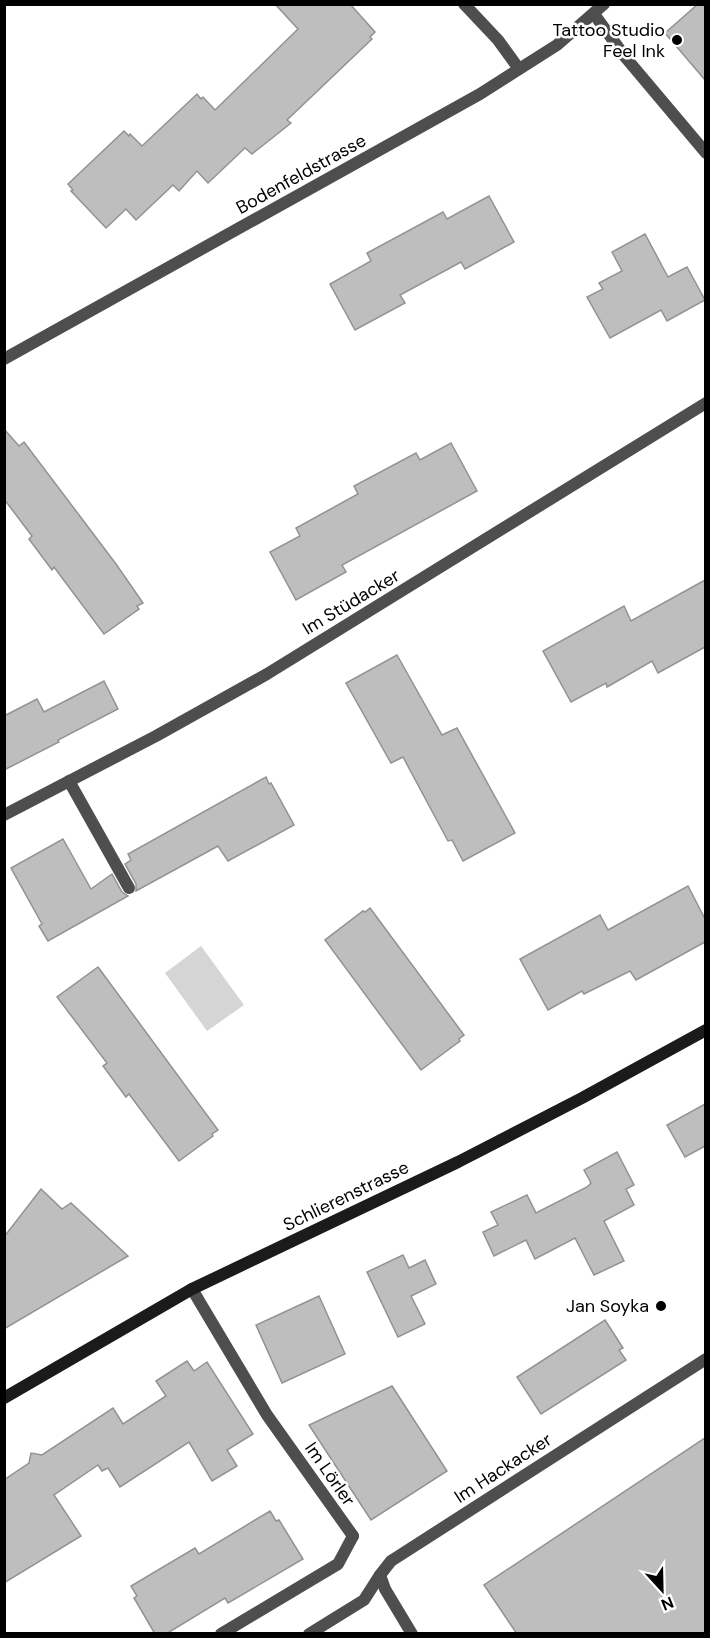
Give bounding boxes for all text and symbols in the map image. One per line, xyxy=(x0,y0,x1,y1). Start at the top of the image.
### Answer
place label: Tattoo Studio Feel Ink xyxy=(553,18,665,63)
marker: Tattoo Studio Feel Ink xyxy=(670,33,684,47)
street label: Bodenfeldstrasse xyxy=(232,128,370,220)
street label: Im Stüdacker xyxy=(298,563,404,640)
street label: Schlierenstrasse xyxy=(279,1155,413,1237)
place label: Jan Soyka xyxy=(566,1294,649,1318)
marker: Jan Soyka xyxy=(654,1299,668,1313)
street label: Im Hackacker xyxy=(450,1427,557,1509)
street label: Im Lörler xyxy=(299,1437,361,1511)
north arrow xyxy=(632,1560,692,1620)
text: N xyxy=(658,1592,677,1615)

